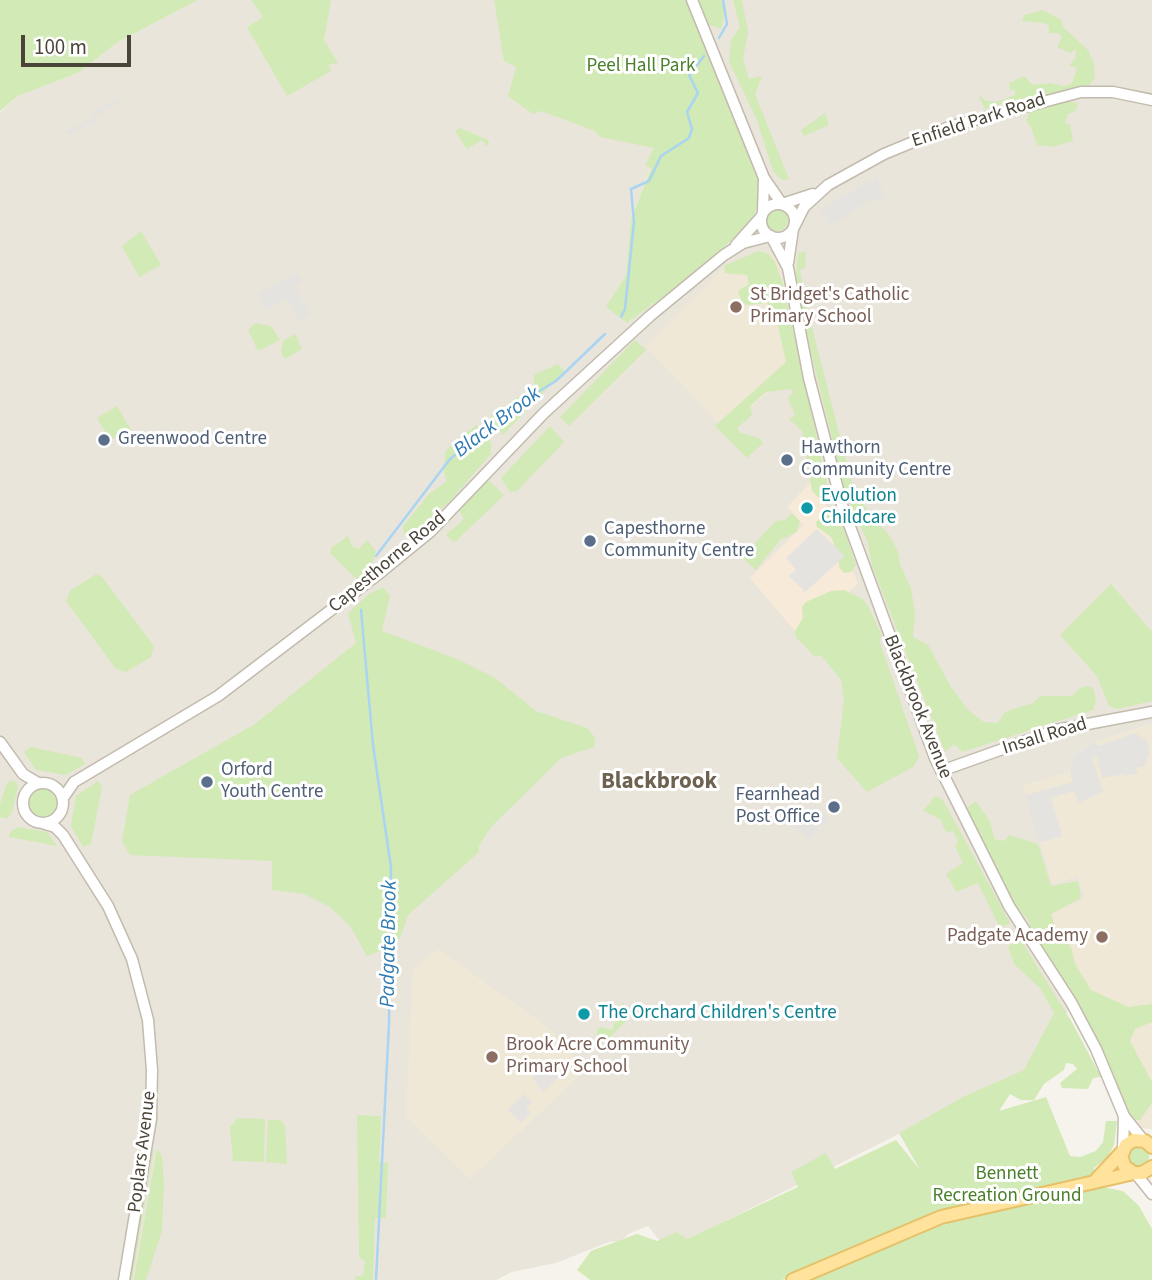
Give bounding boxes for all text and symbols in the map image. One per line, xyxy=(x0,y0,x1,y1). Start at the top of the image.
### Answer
scale bar xyxy=(24,21,135,65)
text: 100 m xyxy=(34,32,87,62)
park label: Peel Hall Park xyxy=(587,56,695,78)
street label: Enfield Park Road xyxy=(909,89,1049,153)
place label: St Bridget's Catholic Primary School xyxy=(750,285,909,329)
marker: St Bridget's Catholic Primary School xyxy=(728,299,744,315)
water label: Black Brook xyxy=(450,382,546,464)
place label: Greenwood Centre xyxy=(118,429,267,451)
marker: Greenwood Centre xyxy=(96,432,112,448)
place label: Hawthorn Community Centre xyxy=(801,438,951,482)
marker: Hawthorn Community Centre xyxy=(779,452,795,468)
place label: Evolution Childcare xyxy=(821,486,897,530)
marker: Evolution Childcare xyxy=(799,500,815,516)
street label: Capesthorne Road xyxy=(325,507,451,619)
place label: Capesthorne Community Centre xyxy=(604,519,754,563)
marker: Capesthorne Community Centre xyxy=(582,533,598,549)
street label: Blackbrook Avenue xyxy=(878,632,956,782)
street label: Insall Road xyxy=(1000,713,1090,761)
place label: Orford Youth Centre xyxy=(221,760,323,804)
district label: Blackbrook xyxy=(601,769,717,797)
marker: Orford Youth Centre xyxy=(199,774,215,790)
place label: Fearnhead Post Office xyxy=(736,785,820,829)
marker: Fearnhead Post Office xyxy=(826,799,842,815)
water label: Padgate Brook xyxy=(376,880,404,1008)
place label: Padgate Academy xyxy=(947,926,1088,948)
marker: Padgate Academy xyxy=(1094,929,1110,945)
place label: The Orchard Children's Centre xyxy=(598,1003,837,1025)
marker: The Orchard Children's Centre xyxy=(576,1006,592,1022)
place label: Brook Acre Community Primary School xyxy=(506,1035,689,1079)
marker: Brook Acre Community Primary School xyxy=(484,1049,500,1065)
street label: Poplars Avenue xyxy=(124,1090,162,1214)
park label: Bennett Recreation Ground xyxy=(933,1164,1081,1208)

